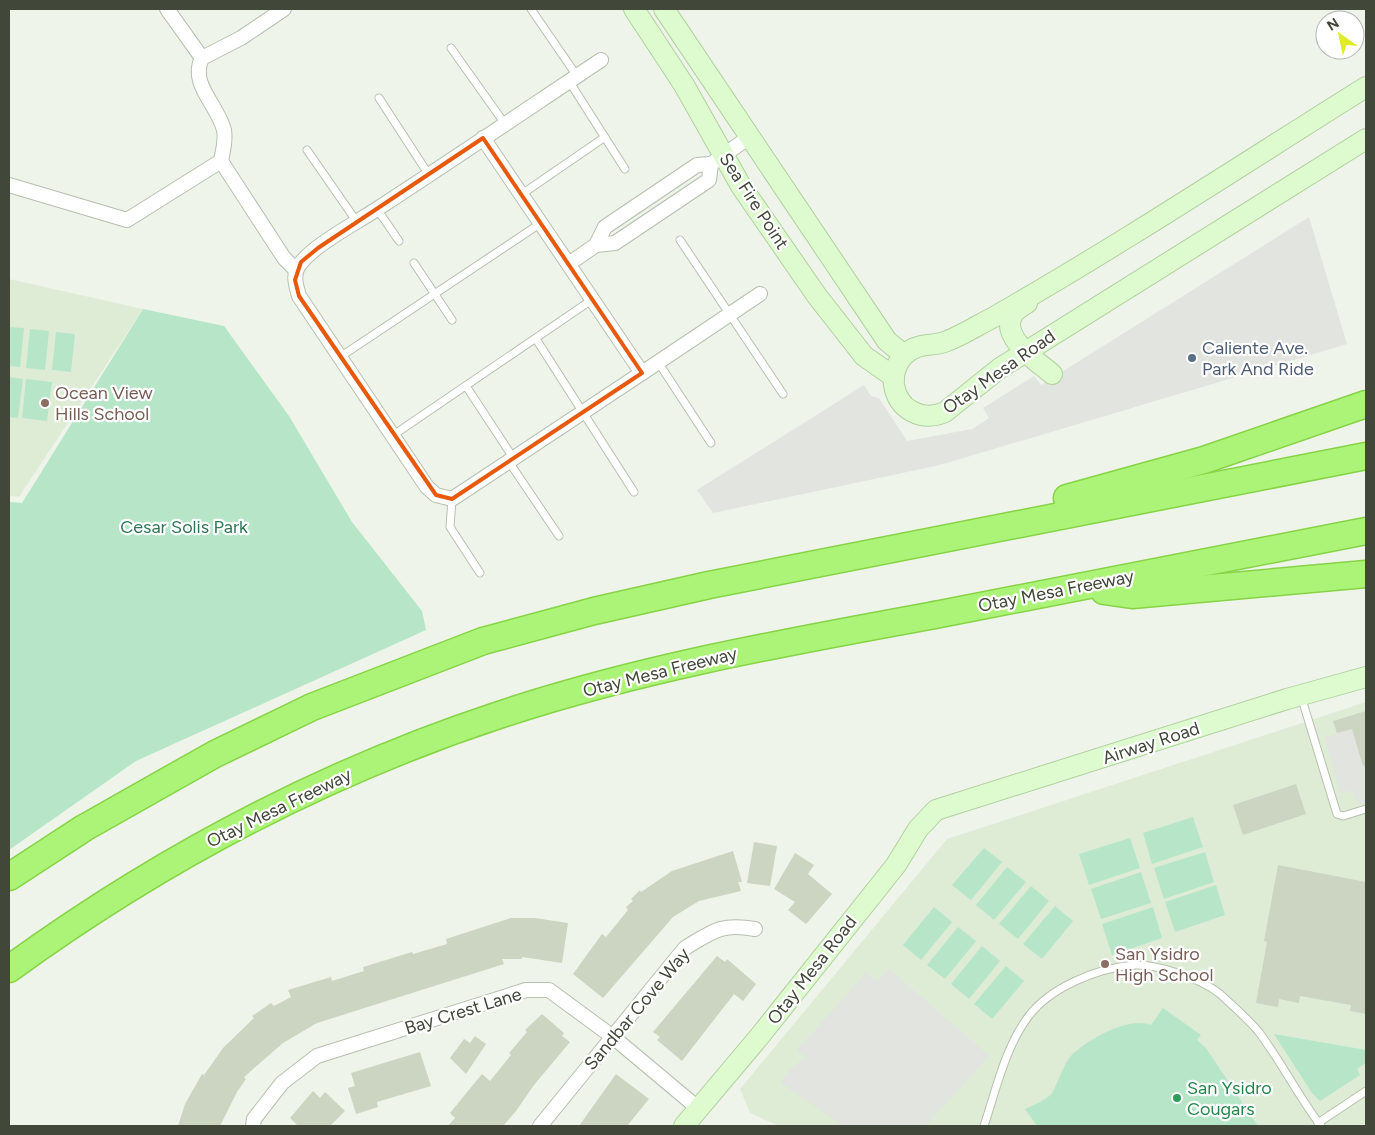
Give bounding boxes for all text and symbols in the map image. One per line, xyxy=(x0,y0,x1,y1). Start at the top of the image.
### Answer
north arrow xyxy=(1315,10,1365,60)
text: N xyxy=(1324,14,1342,35)
street label: Sea Fire Point xyxy=(715,149,793,253)
street label: Otay Mesa Road xyxy=(939,325,1059,419)
place label: Caliente Ave. Park And Ride xyxy=(1202,337,1314,380)
marker: Caliente Ave. Park And Ride xyxy=(1186,352,1198,364)
place label: Ocean View Hills School xyxy=(55,382,153,425)
marker: Ocean View Hills School xyxy=(39,397,51,409)
park label: Cesar Solis Park xyxy=(120,516,248,538)
street label: Otay Mesa Freeway xyxy=(976,565,1136,617)
street label: Otay Mesa Freeway xyxy=(581,642,740,702)
street label: Airway Road xyxy=(1100,717,1202,769)
street label: Otay Mesa Freeway xyxy=(203,763,355,853)
street label: Otay Mesa Road xyxy=(763,911,861,1029)
street label: Sandbar Cove Way xyxy=(579,943,695,1075)
place label: San Ysidro High School xyxy=(1115,943,1213,986)
marker: San Ysidro High School xyxy=(1099,958,1111,970)
street label: Bay Crest Lane xyxy=(402,983,524,1039)
place label: San Ysidro Cougars xyxy=(1187,1077,1272,1120)
marker: San Ysidro Cougars xyxy=(1171,1092,1183,1104)

